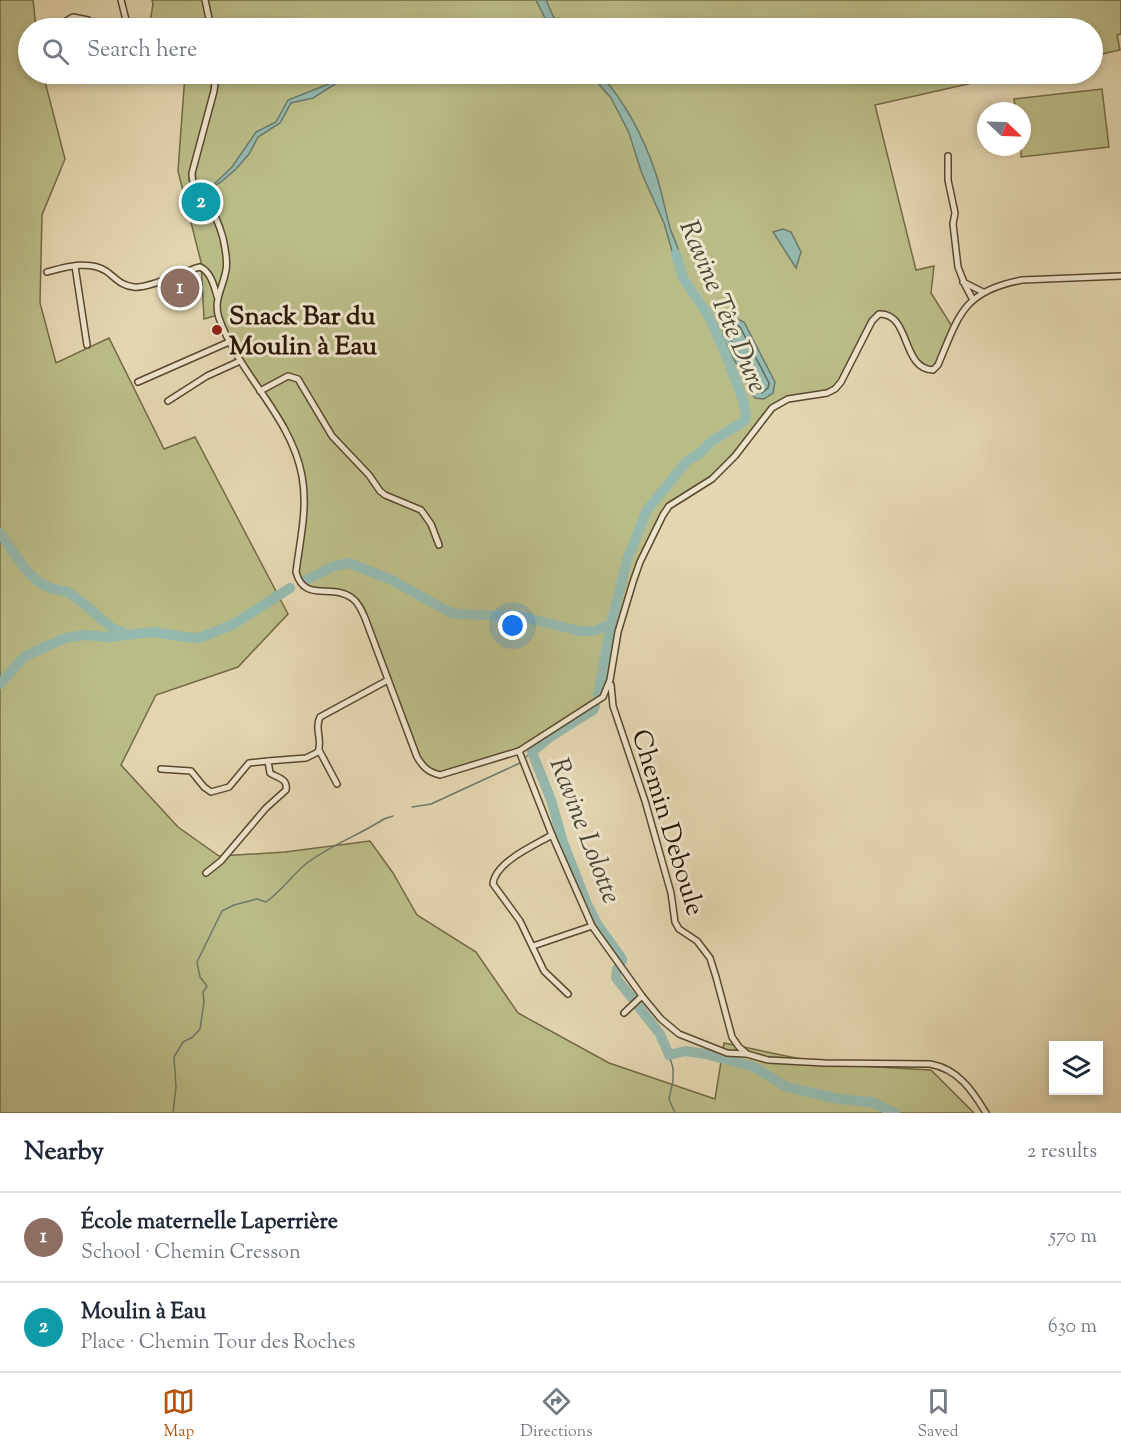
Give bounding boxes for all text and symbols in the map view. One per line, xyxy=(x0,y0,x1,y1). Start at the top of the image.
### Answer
search box xyxy=(18,18,1103,84)
icon: search xyxy=(39,35,72,68)
text: Search here xyxy=(87,35,197,67)
north arrow xyxy=(977,102,1031,156)
pin: 2 xyxy=(182,180,220,224)
water label: Ravine Tête Dure xyxy=(668,215,776,399)
pin: 1 xyxy=(160,266,200,310)
place label: Snack Bar du Moulin à Eau xyxy=(229,299,377,366)
marker: Snack Bar du Moulin à Eau xyxy=(210,323,224,337)
your location xyxy=(498,611,527,640)
street label: Chemin Deboule xyxy=(621,725,712,920)
water label: Ravine Lolotte xyxy=(538,752,629,910)
map controls xyxy=(1049,1041,1103,1095)
button: layers xyxy=(1049,1041,1103,1095)
text: Nearby xyxy=(24,1134,104,1171)
text: 2 results xyxy=(1027,1138,1097,1167)
text: École maternelle Laperrière xyxy=(81,1207,338,1239)
text: 1 xyxy=(40,1223,47,1252)
text: 570 m xyxy=(1049,1223,1097,1252)
text: School · Chemin Cresson xyxy=(81,1239,301,1268)
text: Moulin à Eau xyxy=(81,1297,206,1329)
text: 2 xyxy=(39,1313,48,1342)
text: 630 m xyxy=(1048,1313,1097,1342)
text: Place · Chemin Tour des Roches xyxy=(81,1329,355,1358)
tab: Map xyxy=(162,1385,195,1444)
tab: Directions xyxy=(520,1385,593,1444)
tab: Saved xyxy=(917,1385,959,1444)

